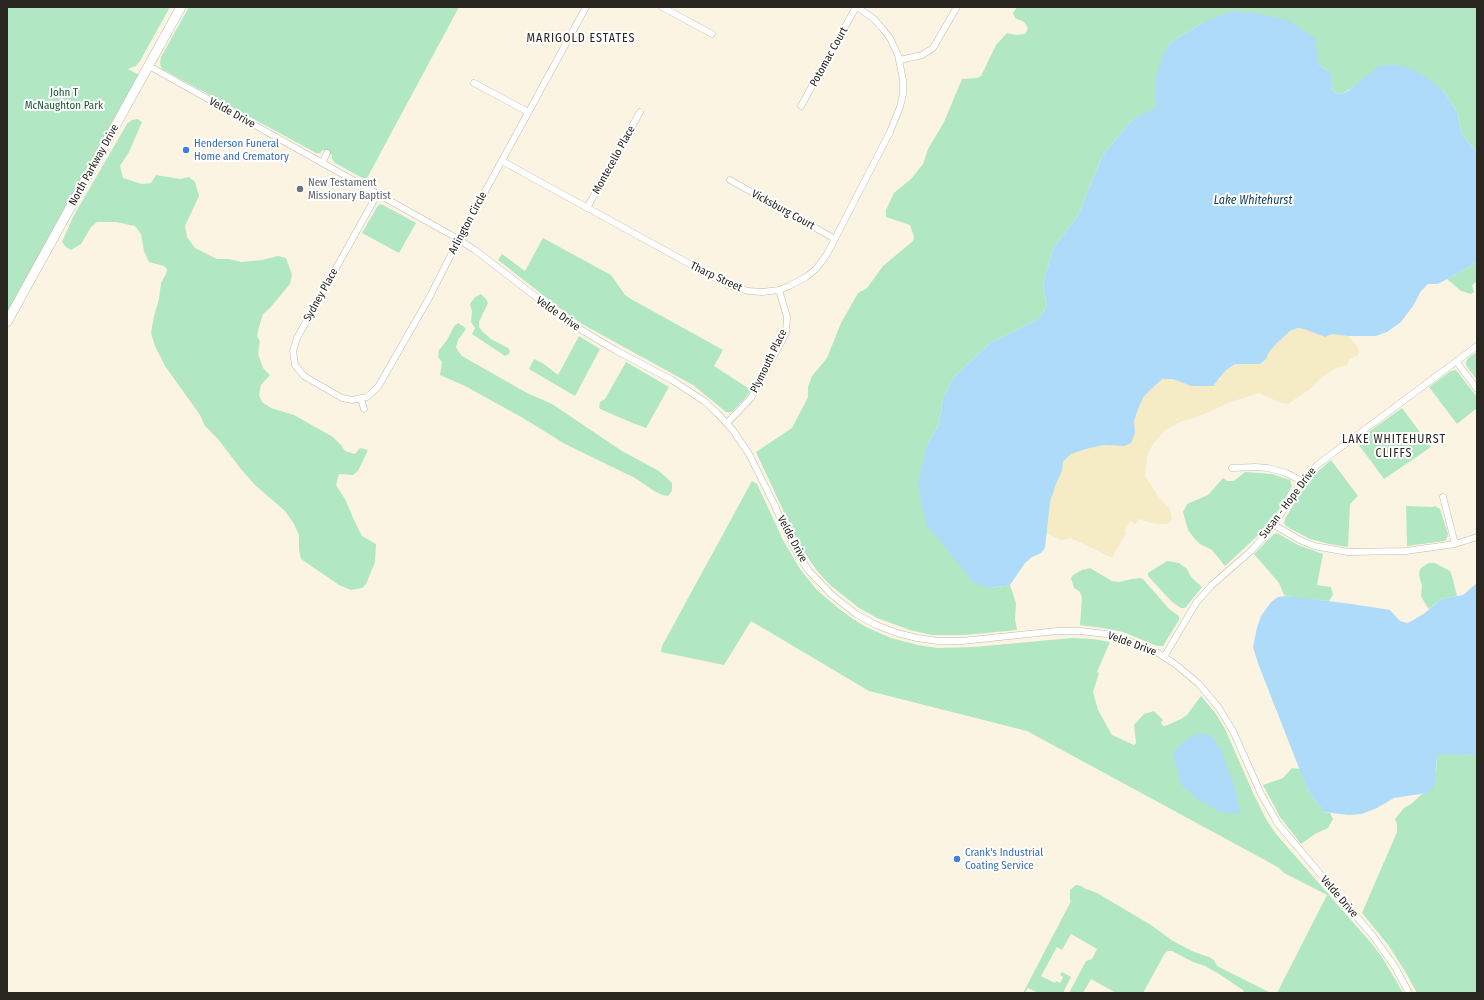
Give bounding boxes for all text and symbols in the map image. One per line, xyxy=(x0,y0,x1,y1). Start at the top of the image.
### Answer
street label: Potomac Court xyxy=(807,25,851,89)
district label: MARIGOLD ESTATES xyxy=(527,32,635,46)
park label: John T McNaughton Park xyxy=(25,86,103,112)
street label: Velde Drive xyxy=(207,95,257,131)
street label: North Parkway Drive xyxy=(66,122,122,208)
street label: Montecello Place xyxy=(590,124,638,196)
place label: Henderson Funeral Home and Crematory xyxy=(194,137,289,163)
marker: Henderson Funeral Home and Crematory xyxy=(181,145,191,155)
place label: New Testament Missionary Baptist xyxy=(308,176,391,202)
marker: New Testament Missionary Baptist xyxy=(295,184,305,194)
street label: Vicksburg Court xyxy=(749,187,817,233)
street label: Arlington Circle xyxy=(446,190,490,256)
water label: Lake Whitehurst xyxy=(1214,194,1292,208)
street label: Tharp Street xyxy=(688,259,744,295)
street label: Sydney Place xyxy=(301,266,341,324)
street label: Velde Drive xyxy=(533,294,583,334)
street label: Plymouth Place xyxy=(748,327,790,395)
district label: LAKE WHITEHURST CLIFFS xyxy=(1342,433,1446,461)
street label: Susan - Hope Drive xyxy=(1257,465,1319,541)
street label: Velde Drive xyxy=(774,513,810,565)
street label: Velde Drive xyxy=(1106,629,1158,659)
place label: Crank's Industrial Coating Service xyxy=(965,846,1043,872)
marker: Crank's Industrial Coating Service xyxy=(952,854,962,864)
street label: Velde Drive xyxy=(1317,873,1361,921)

